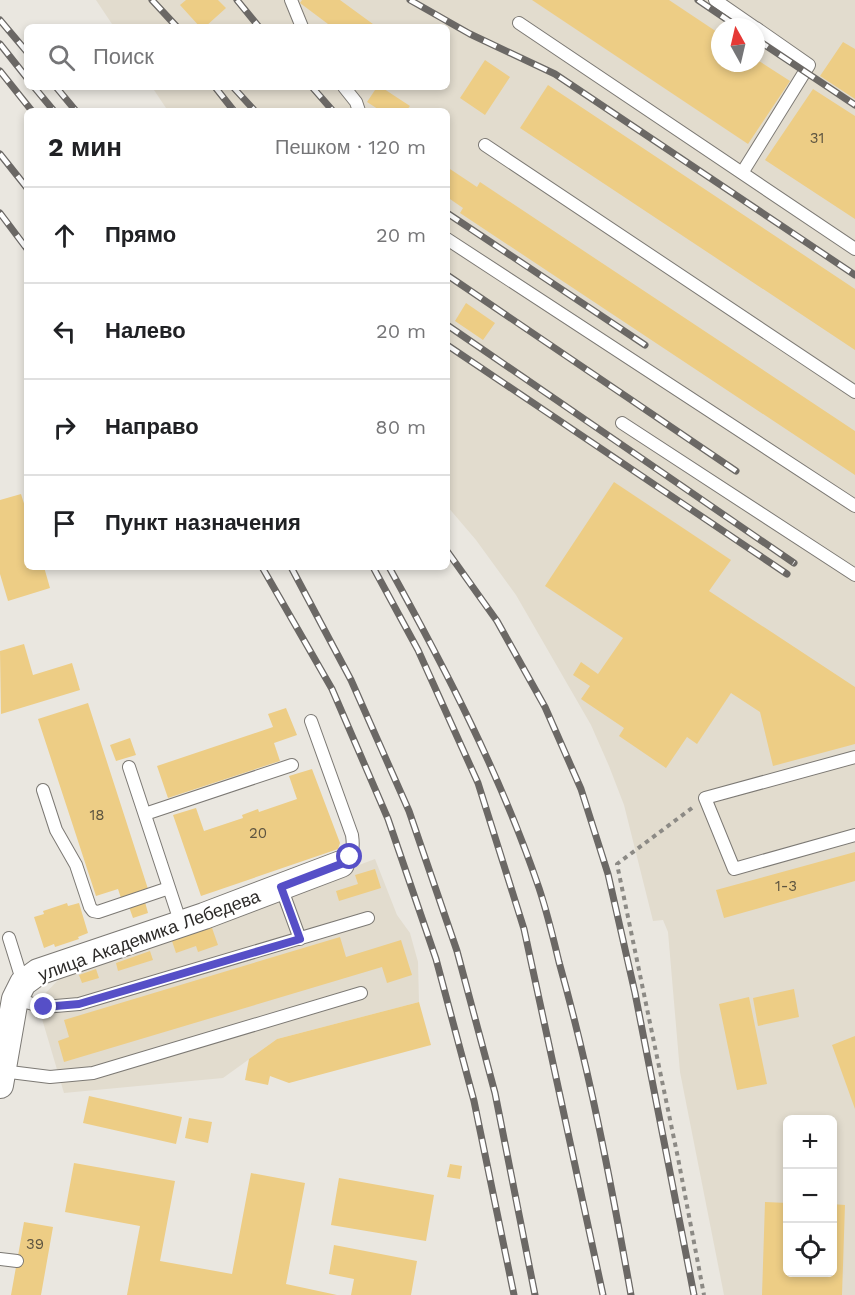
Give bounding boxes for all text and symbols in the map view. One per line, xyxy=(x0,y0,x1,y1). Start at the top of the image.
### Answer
north arrow xyxy=(711,18,765,72)
search box xyxy=(24,24,450,90)
icon: search xyxy=(45,41,78,74)
text: Поиск xyxy=(93,44,154,69)
house number: 31 xyxy=(810,129,824,147)
text: 2 мин xyxy=(48,132,122,162)
text: Пешком · 120 m xyxy=(275,135,426,159)
icon: ahead xyxy=(48,219,81,252)
text: Прямо xyxy=(105,222,176,247)
text: 20 m xyxy=(376,223,426,247)
icon: left xyxy=(48,315,81,348)
text: Налево xyxy=(105,318,186,343)
text: 20 m xyxy=(376,319,426,343)
icon: right xyxy=(48,411,81,444)
text: Направо xyxy=(105,414,199,439)
text: 80 m xyxy=(375,415,426,439)
icon: arrive xyxy=(48,507,81,540)
text: Пункт назначения xyxy=(105,510,301,535)
house number: 18 xyxy=(89,806,105,824)
house number: 20 xyxy=(249,824,267,842)
route start xyxy=(336,843,362,869)
house number: 1-3 xyxy=(775,877,797,895)
street label: улица Академика Лебедева xyxy=(35,885,264,985)
route end xyxy=(30,993,56,1019)
map controls xyxy=(783,1115,837,1277)
button: + xyxy=(783,1115,837,1169)
button: − xyxy=(783,1169,837,1223)
button: locate xyxy=(783,1223,837,1277)
house number: 39 xyxy=(26,1235,44,1253)

